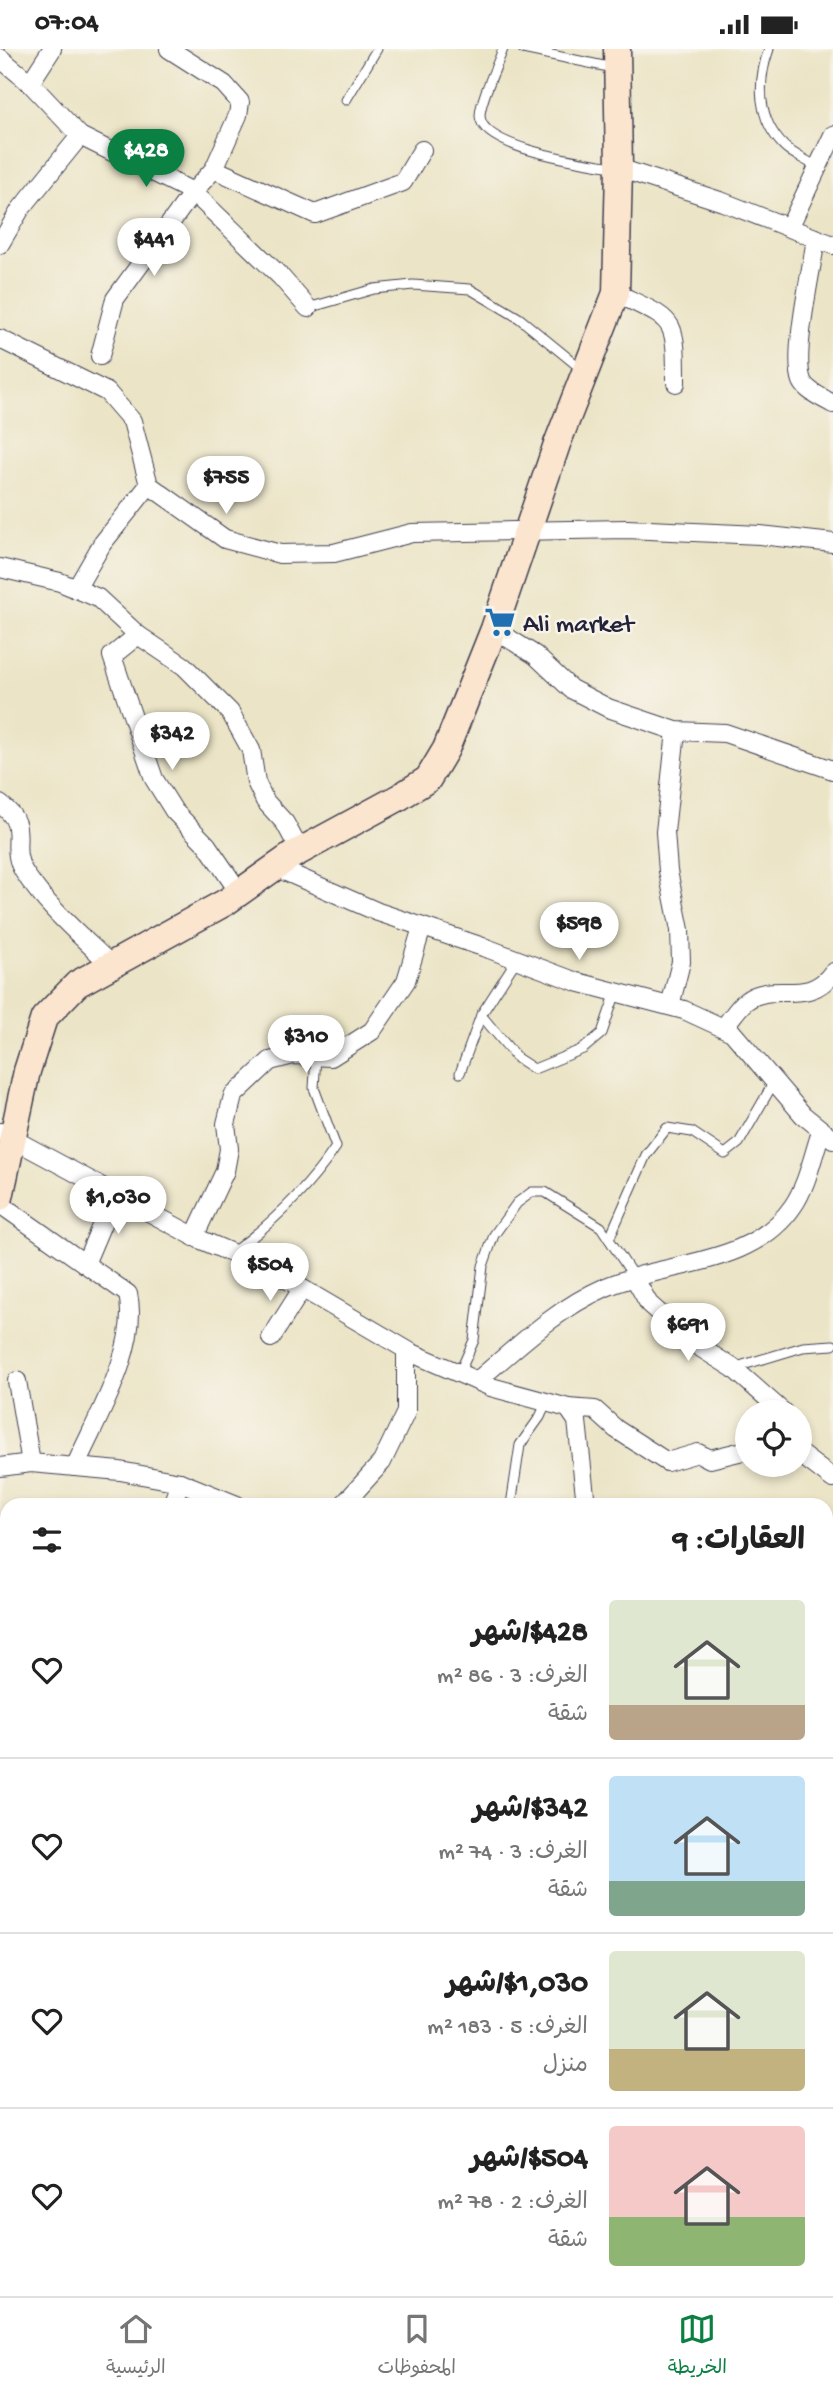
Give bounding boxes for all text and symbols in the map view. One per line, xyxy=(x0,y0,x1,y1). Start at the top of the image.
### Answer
text: 07:04 xyxy=(35,9,99,40)
pin: $428 xyxy=(105,129,187,189)
text: $428 xyxy=(123,138,169,165)
pin: $441 xyxy=(113,219,195,278)
text: $441 xyxy=(133,227,175,254)
pin: $755 xyxy=(185,456,267,516)
text: $755 xyxy=(203,465,249,492)
supermarket icon: Ali market xyxy=(483,605,517,639)
place label: Ali market xyxy=(523,611,636,642)
pin: $342 xyxy=(131,713,213,772)
text: $342 xyxy=(150,721,194,748)
pin: $598 xyxy=(538,902,620,962)
text: $598 xyxy=(556,911,602,938)
pin: $310 xyxy=(265,1016,347,1075)
text: $310 xyxy=(284,1024,328,1051)
pin: $1,030 xyxy=(61,1177,175,1236)
text: $1,030 xyxy=(86,1185,150,1212)
pin: $504 xyxy=(229,1243,311,1303)
text: $504 xyxy=(247,1252,293,1279)
pin: $691 xyxy=(647,1303,729,1363)
text: $691 xyxy=(667,1312,709,1339)
map controls xyxy=(735,1400,812,1477)
button: locate xyxy=(735,1400,812,1477)
icon: filters xyxy=(28,1521,66,1559)
text: العقارات: 9 xyxy=(673,1525,805,1560)
text: $428/شهر xyxy=(472,1617,588,1652)
icon: home xyxy=(665,1628,749,1712)
icon: heart xyxy=(28,1651,66,1689)
text: الغرف: 3 · 86 m² xyxy=(437,1664,588,1691)
text: شقة xyxy=(548,1702,588,1729)
text: $342/شهر xyxy=(473,1793,588,1828)
icon: home xyxy=(665,1804,749,1888)
icon: heart xyxy=(28,1827,66,1865)
text: الغرف: 3 · 74 m² xyxy=(438,1840,588,1867)
text: شقة xyxy=(548,1878,588,1905)
text: $1,030/شهر xyxy=(446,1968,588,2003)
icon: home xyxy=(665,1979,749,2063)
icon: heart xyxy=(28,2002,66,2040)
text: الغرف: 5 · 183 m² xyxy=(427,2015,588,2042)
text: منزل xyxy=(543,2053,588,2080)
text: $504/شهر xyxy=(470,2143,588,2178)
icon: home xyxy=(665,2154,749,2238)
icon: heart xyxy=(28,2177,66,2215)
text: الغرف: 2 · 78 m² xyxy=(437,2190,588,2217)
text: شقة xyxy=(548,2228,588,2255)
tab: الرئيسية xyxy=(106,2310,166,2383)
tab: المحفوظات xyxy=(378,2310,456,2383)
tab: الخريطة xyxy=(668,2310,727,2383)

